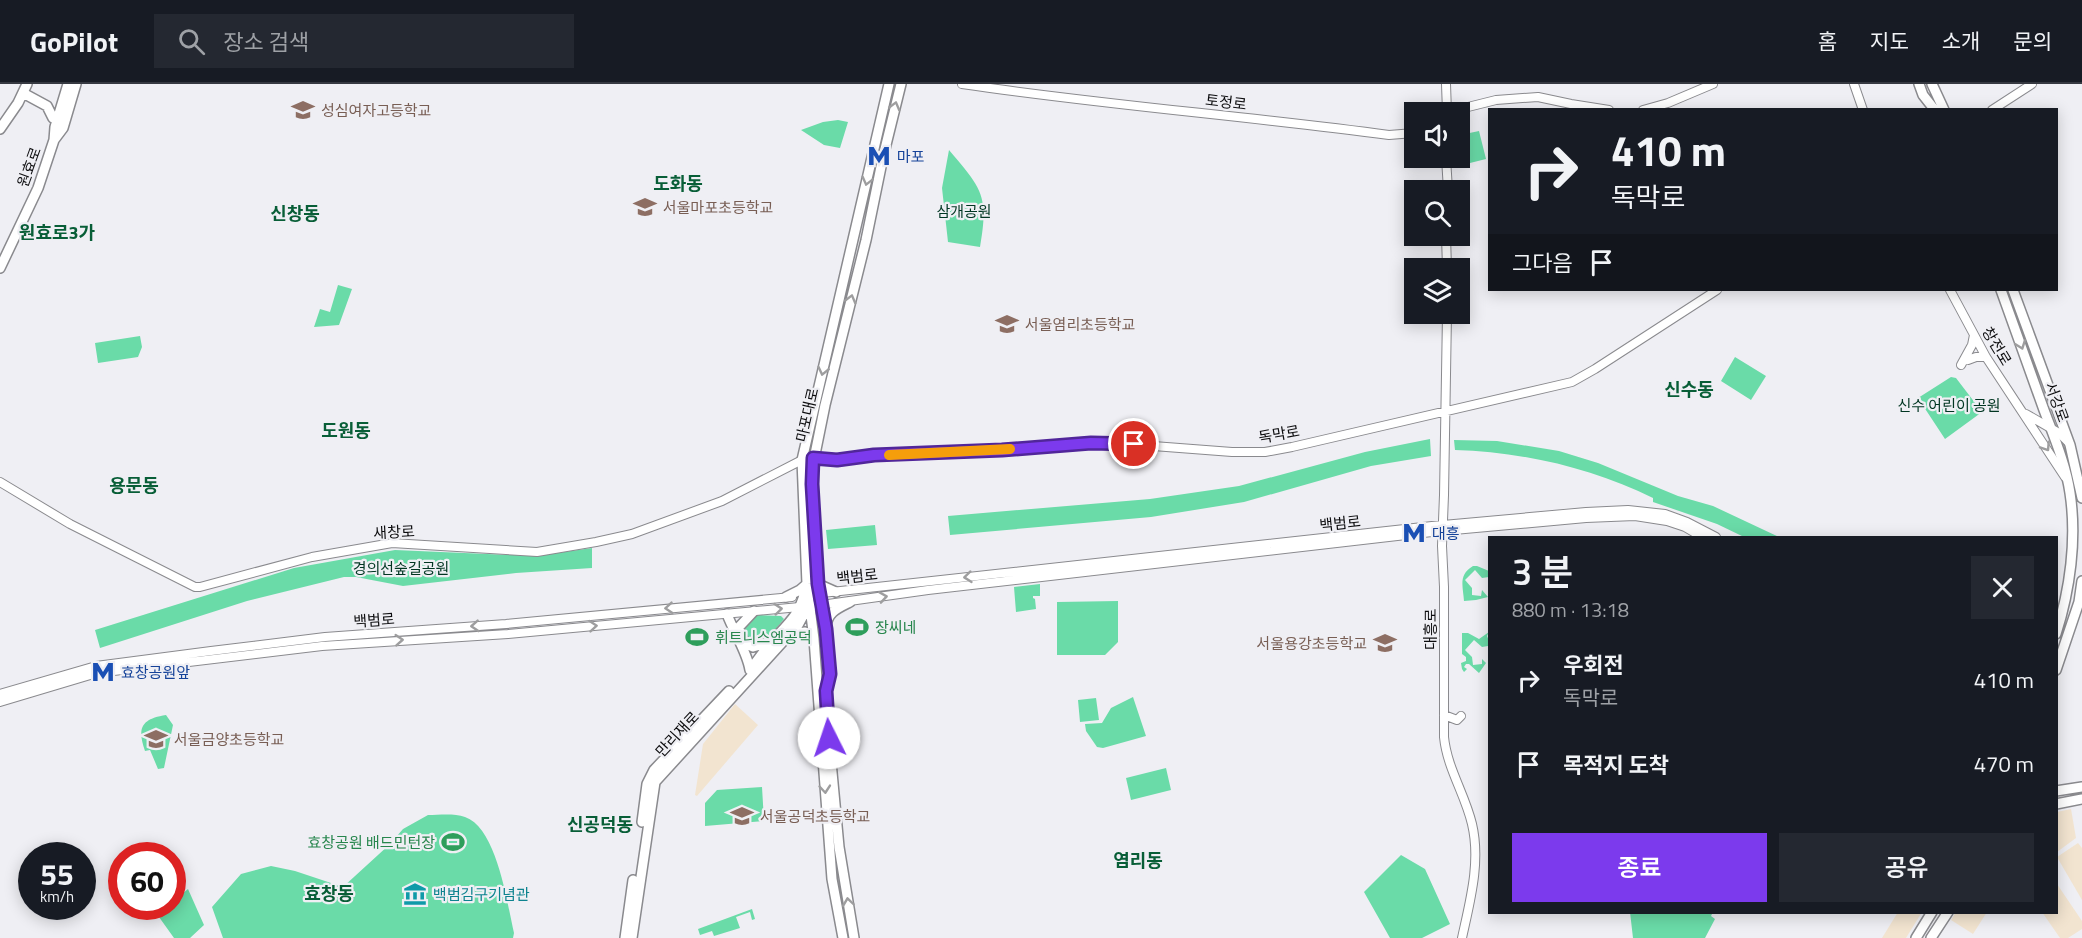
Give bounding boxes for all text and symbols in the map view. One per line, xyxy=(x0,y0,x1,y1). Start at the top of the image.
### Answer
search box xyxy=(154,14,574,68)
text: GoPilot xyxy=(30,20,118,63)
icon: search xyxy=(175,25,208,58)
text: 장소 검색 xyxy=(223,25,309,59)
text: 홈 xyxy=(1818,25,1837,57)
text: 지도 xyxy=(1870,25,1909,57)
text: 소개 xyxy=(1942,25,1980,57)
text: 문의 xyxy=(2013,25,2052,57)
street label: 토정로 xyxy=(1204,88,1248,116)
school or university icon: 성심여자고등학교 xyxy=(290,97,316,123)
place label: 성심여자고등학교 xyxy=(321,99,431,122)
one-way arrow xyxy=(888,101,901,111)
map controls xyxy=(1404,102,1470,324)
button: sound xyxy=(1404,102,1470,168)
text: 410 m xyxy=(1611,118,1726,182)
icon: right xyxy=(1512,132,1590,210)
metro station icon: 마포 xyxy=(866,143,892,169)
street label: 원효로 xyxy=(11,144,47,190)
place label: 마포 xyxy=(897,145,925,168)
district label: 도화동 xyxy=(653,170,703,197)
one-way arrow xyxy=(862,176,875,186)
text: 독막로 xyxy=(1611,176,1686,217)
button: search xyxy=(1404,180,1470,246)
school or university icon: 서울마포초등학교 xyxy=(632,194,658,220)
place label: 서울마포초등학교 xyxy=(663,196,773,219)
district label: 신창동 xyxy=(270,200,320,227)
park label: 삼개공원 xyxy=(936,200,992,223)
district label: 원효로3가 xyxy=(19,219,96,246)
text: 그다음 xyxy=(1512,246,1573,280)
icon: arrive xyxy=(1585,246,1618,279)
button: layers xyxy=(1404,258,1470,324)
one-way arrow xyxy=(843,294,856,304)
school or university icon: 서울염리초등학교 xyxy=(994,311,1020,337)
place label: 서울염리초등학교 xyxy=(1025,313,1135,336)
street label: 창전로 xyxy=(1976,322,2018,370)
one-way arrow xyxy=(2013,339,2026,349)
one-way arrow xyxy=(817,365,830,375)
district label: 신수동 xyxy=(1664,376,1714,403)
street label: 서강로 xyxy=(2039,379,2075,425)
street label: 마포대로 xyxy=(790,386,824,444)
park label: 신수 어린이 공원 xyxy=(1897,394,2001,417)
district label: 도원동 xyxy=(321,417,371,444)
pin xyxy=(1108,418,1159,469)
street label: 독막로 xyxy=(1257,419,1301,449)
icon: arrive xyxy=(1117,427,1150,460)
one-way arrow xyxy=(2039,440,2050,451)
district label: 용문동 xyxy=(109,472,159,499)
street label: 백범로 xyxy=(1318,509,1362,537)
street label: 새창로 xyxy=(373,519,415,545)
metro station icon: 대흥 xyxy=(1401,520,1427,546)
place label: 대흥 xyxy=(1432,522,1460,545)
text: 3 분 xyxy=(1512,544,1573,599)
button: close xyxy=(1971,556,2034,619)
park label: 경의선숲길공원 xyxy=(353,557,449,580)
street label: 백범로 xyxy=(835,562,879,590)
one-way arrow xyxy=(964,570,973,583)
one-way arrow xyxy=(878,591,888,603)
text: 880 m · 13:18 xyxy=(1512,594,1629,625)
one-way arrow xyxy=(665,602,674,615)
one-way arrow xyxy=(773,603,782,616)
street label: 백범로 xyxy=(353,607,395,633)
street label: 대흥로 xyxy=(1419,608,1442,650)
sports icon: 장씨네 xyxy=(844,614,870,640)
place label: 장씨네 xyxy=(875,616,916,639)
one-way arrow xyxy=(470,619,480,632)
one-way arrow xyxy=(588,620,598,633)
sports icon: 휘트니스엠공덕 xyxy=(684,624,710,650)
place label: 휘트니스엠공덕 xyxy=(715,626,812,649)
school or university icon: 서울용강초등학교 xyxy=(1372,630,1398,656)
place label: 서울용강초등학교 xyxy=(1257,632,1367,655)
one-way arrow xyxy=(394,634,403,647)
text: 우회전 xyxy=(1563,648,1624,682)
metro station icon: 효창공원앞 xyxy=(90,659,116,685)
place label: 효창공원앞 xyxy=(121,661,190,684)
text: 410 m xyxy=(1974,663,2034,697)
icon: right xyxy=(1512,664,1545,697)
text: 독막로 xyxy=(1563,682,1618,713)
street label: 만리재로 xyxy=(650,706,704,762)
position arrow xyxy=(797,706,861,770)
school or university icon: 서울금양초등학교 xyxy=(143,726,169,752)
place label: 서울금양초등학교 xyxy=(174,728,284,751)
text: 470 m xyxy=(1974,747,2034,781)
icon: arrive xyxy=(1512,748,1545,781)
text: 목적지 도착 xyxy=(1563,748,1669,782)
one-way arrow xyxy=(818,784,831,793)
school or university icon: 서울공덕초등학교 xyxy=(729,803,755,829)
place label: 서울공덕초등학교 xyxy=(760,805,870,828)
district label: 신공덕동 xyxy=(567,811,633,838)
sports icon: 효창공원 배드민턴장 xyxy=(440,829,466,855)
place label: 효창공원 배드민턴장 xyxy=(307,831,435,854)
button: 종료 xyxy=(1512,833,1767,902)
button: 공유 xyxy=(1779,833,2034,902)
speed limit sign: 60 xyxy=(108,842,186,920)
district label: 염리동 xyxy=(1113,847,1163,874)
text: 55 xyxy=(40,851,74,897)
district label: 효창동 xyxy=(304,880,354,907)
museum icon: 백범김구기념관 xyxy=(402,881,428,907)
place label: 백범김구기념관 xyxy=(433,883,530,906)
text: km/h xyxy=(40,885,74,908)
one-way arrow xyxy=(843,897,855,906)

